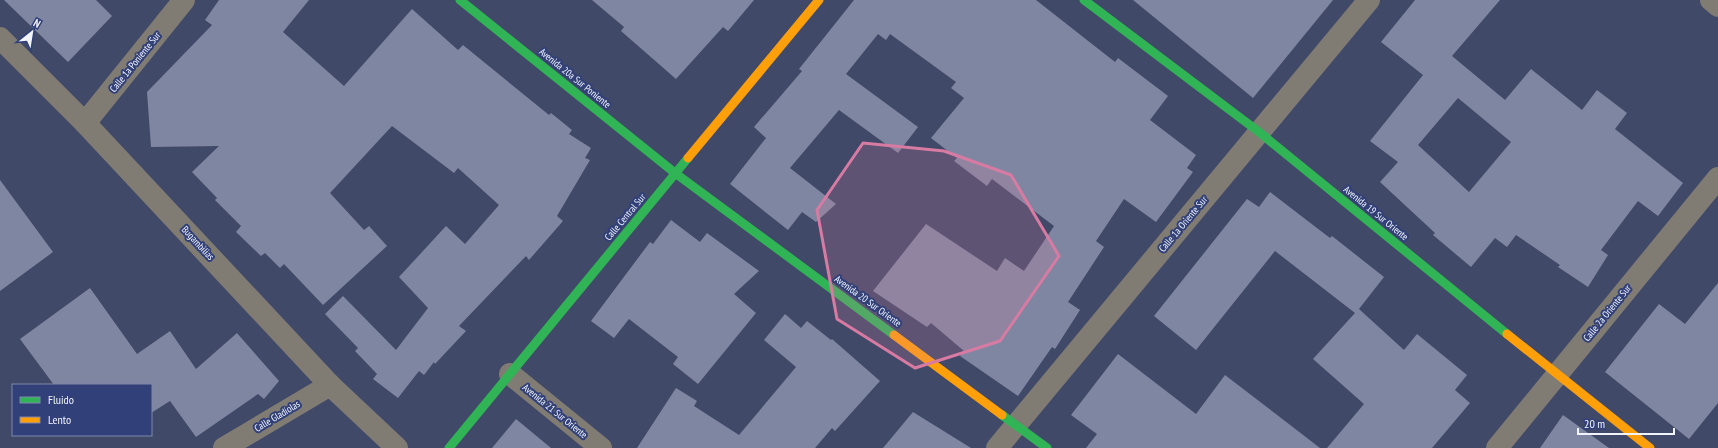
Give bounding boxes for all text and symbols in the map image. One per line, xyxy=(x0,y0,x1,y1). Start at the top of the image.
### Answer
north arrow xyxy=(12,12,52,52)
text: N xyxy=(31,16,43,31)
street label: Calle 1a Poniente Sur xyxy=(107,29,163,95)
street label: Avenida 20a Sur Poniente xyxy=(537,45,613,111)
street label: Avenida 19 Sur Oriente xyxy=(1341,183,1411,243)
street label: Calle Central Sur xyxy=(602,191,649,243)
street label: Calle 1a Oriente Sur xyxy=(1156,193,1210,255)
street label: Bugambilias xyxy=(179,223,218,263)
street label: Avenida 20 Sur Oriente xyxy=(832,272,904,330)
street label: Calle 2a Oriente Sur xyxy=(1580,282,1634,344)
street label: Avenida 21 Sur Oriente xyxy=(520,381,590,441)
legend xyxy=(12,384,152,436)
text: Fluido xyxy=(48,392,74,407)
street label: Calle Gladiolas xyxy=(252,397,303,435)
scale bar xyxy=(1578,410,1674,436)
text: Lento xyxy=(48,412,71,427)
text: 20 m xyxy=(1584,416,1605,431)

